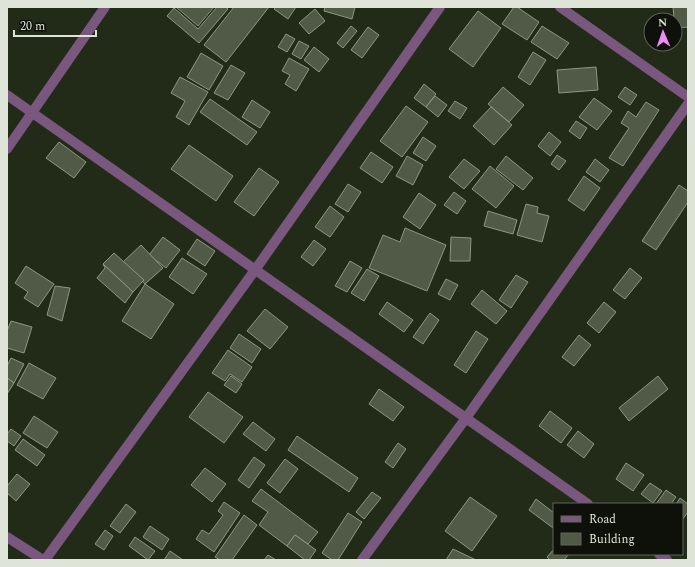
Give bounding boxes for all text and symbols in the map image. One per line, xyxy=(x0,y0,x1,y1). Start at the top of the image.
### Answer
scale bar xyxy=(14,12,96,38)
north arrow xyxy=(643,12,683,52)
text: N xyxy=(658,14,667,31)
text: 20 m xyxy=(20,17,45,36)
legend xyxy=(553,503,683,555)
text: Road xyxy=(589,510,616,529)
text: Building xyxy=(589,530,635,549)

